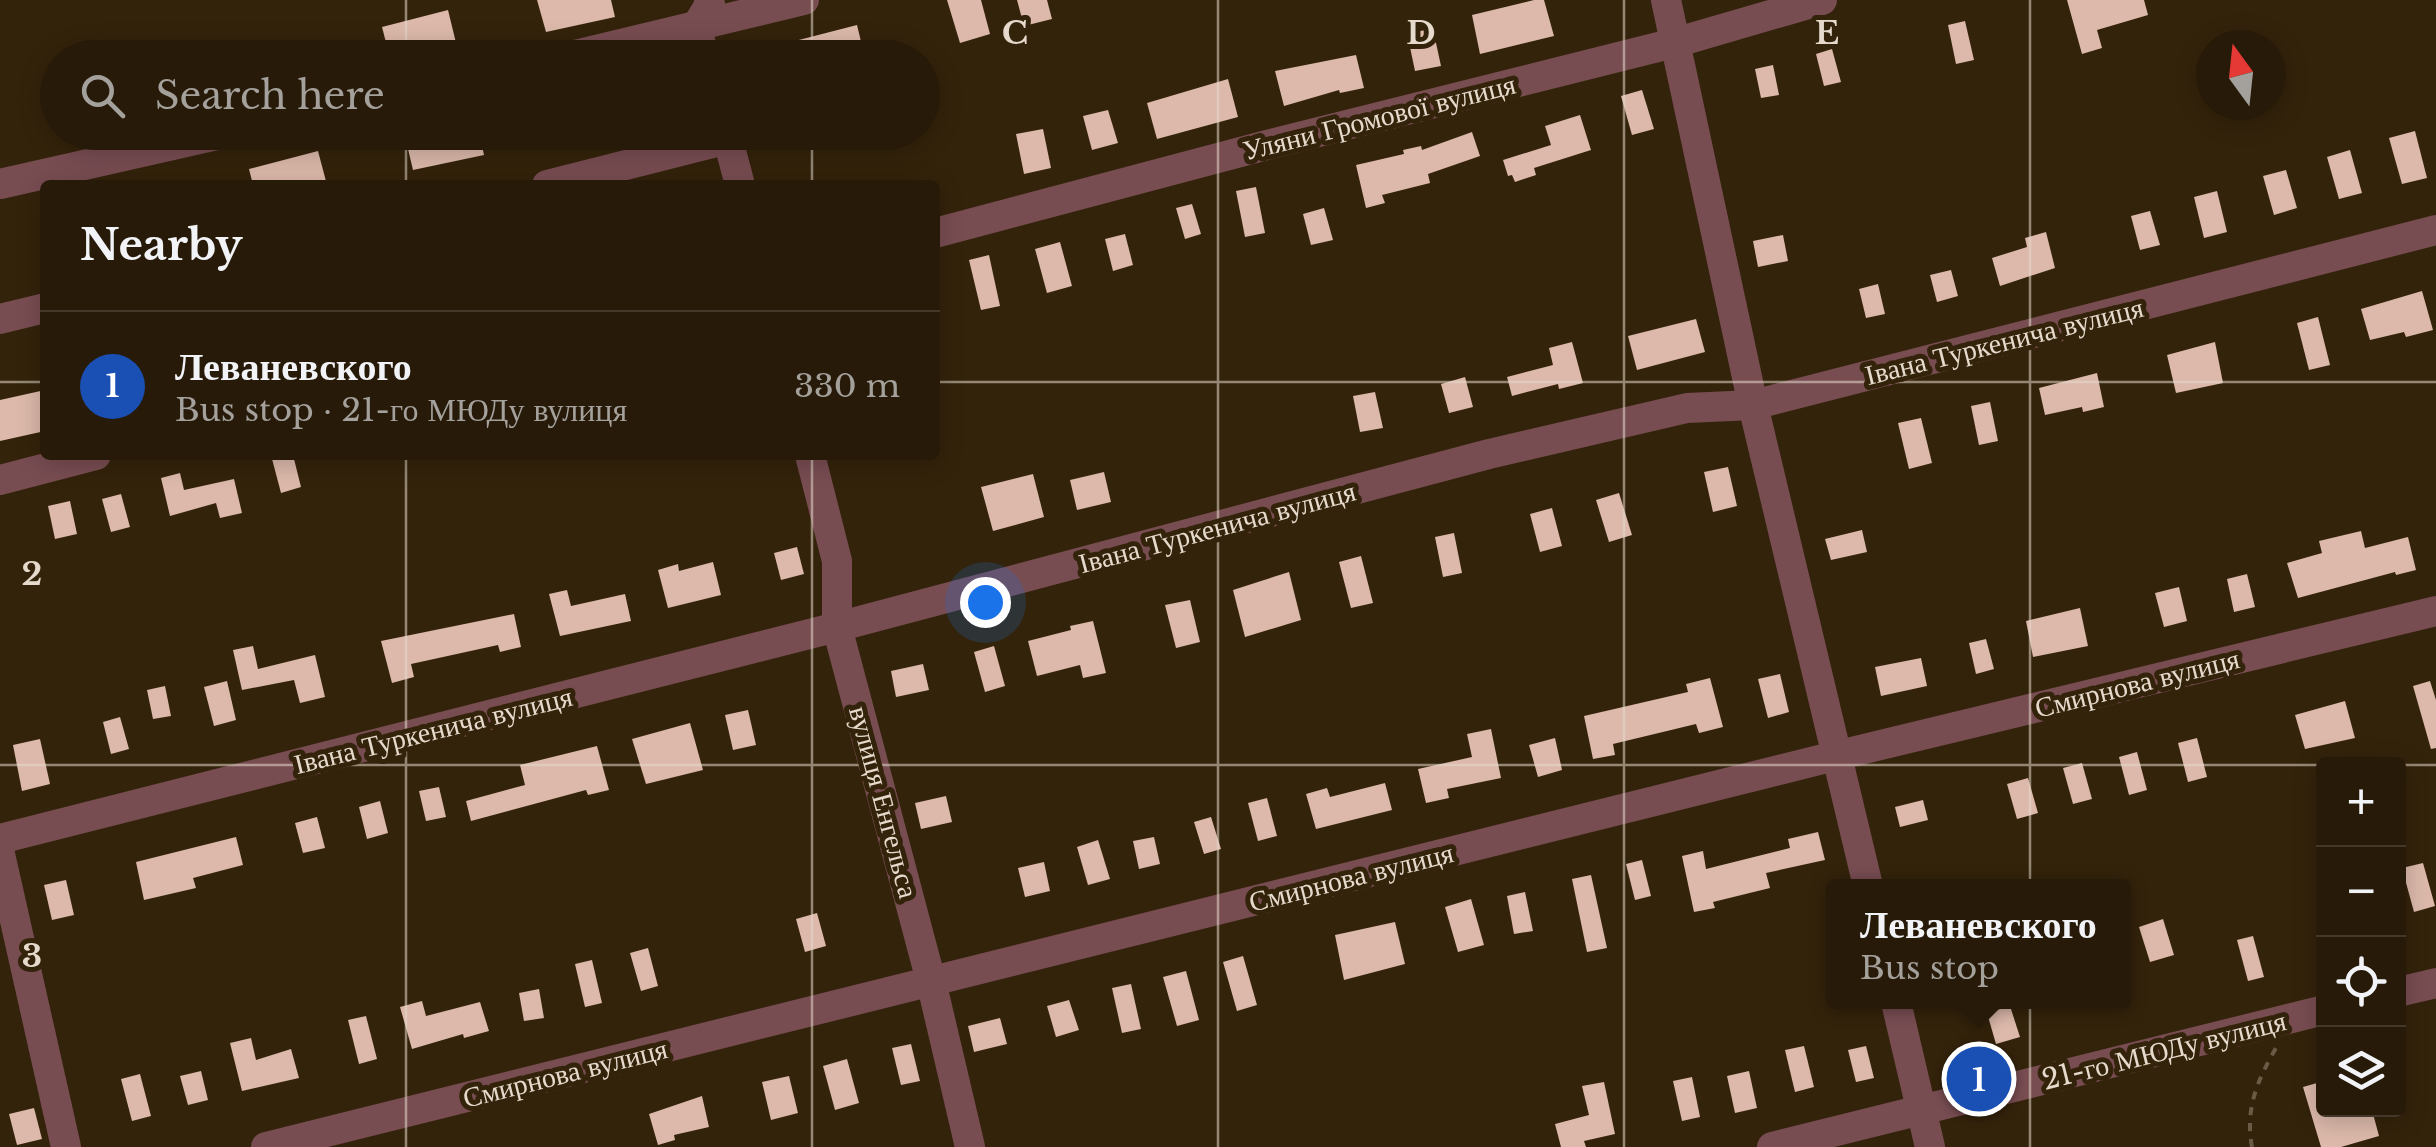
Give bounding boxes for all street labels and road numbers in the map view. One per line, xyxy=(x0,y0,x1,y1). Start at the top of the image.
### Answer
street label: Уляни Громової вулиця xyxy=(1239,67,1519,168)
street label: Івана Туркенича вулиця xyxy=(1861,290,2147,393)
street label: Івана Туркенича вулиця xyxy=(1075,474,1360,581)
street label: Смирнова вулиця xyxy=(2031,641,2243,726)
street label: Івана Туркенича вулиця xyxy=(290,679,576,782)
street label: вулиця Енгельса xyxy=(841,702,926,903)
street label: Смирнова вулиця xyxy=(1245,835,1457,920)
street label: 21-го МЮДу вулиця xyxy=(2039,1003,2290,1098)
street label: Смирнова вулиця xyxy=(459,1031,671,1116)

